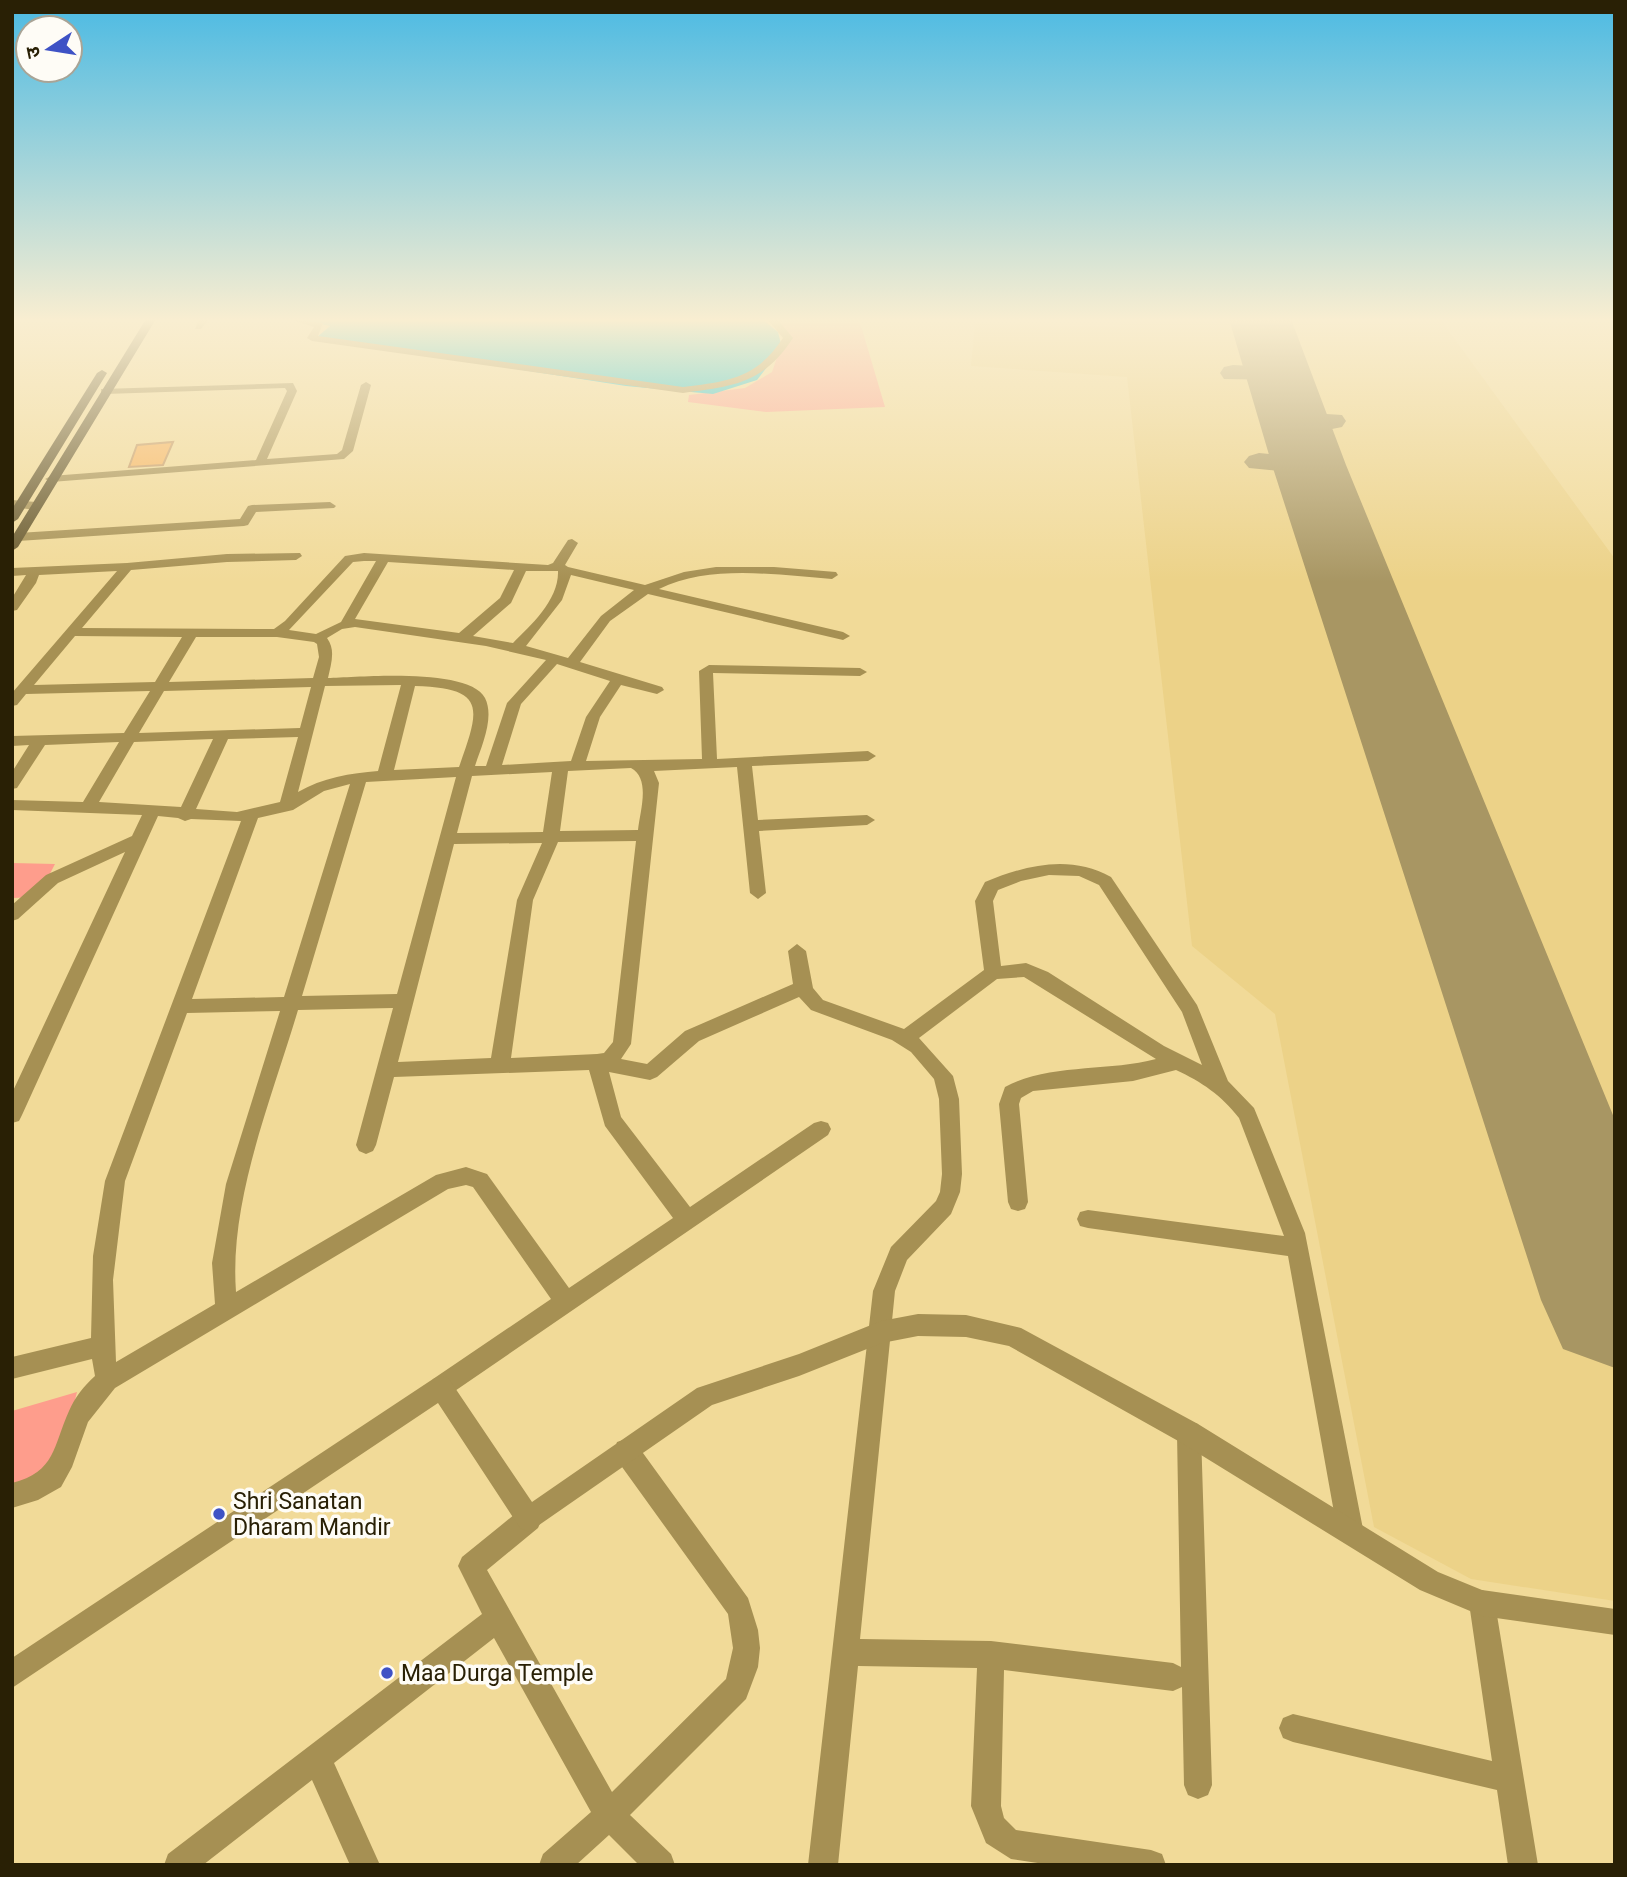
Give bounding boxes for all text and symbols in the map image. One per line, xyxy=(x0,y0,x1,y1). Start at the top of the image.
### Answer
north arrow xyxy=(14,14,84,84)
text: उ xyxy=(20,44,45,60)
place label: Shri Sanatan Dharam Mandir xyxy=(233,1488,391,1541)
marker: Shri Sanatan Dharam Mandir xyxy=(211,1506,227,1522)
place label: Maa Durga Temple xyxy=(401,1660,594,1687)
marker: Maa Durga Temple xyxy=(379,1665,395,1681)

